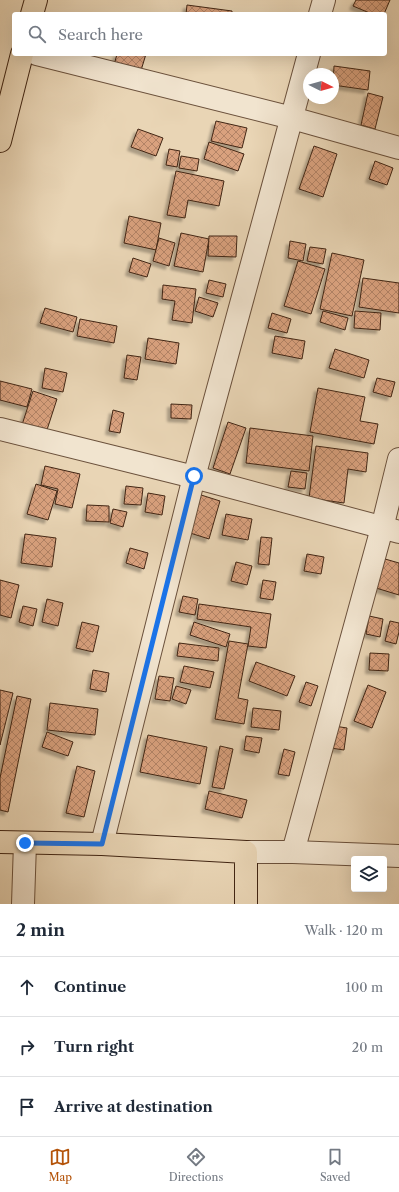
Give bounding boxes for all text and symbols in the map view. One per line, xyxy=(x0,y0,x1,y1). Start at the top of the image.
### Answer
search box xyxy=(12,12,387,56)
icon: search xyxy=(26,23,48,45)
text: Search here xyxy=(58,25,143,44)
north arrow xyxy=(303,68,339,104)
route start xyxy=(185,467,203,485)
route end xyxy=(16,834,34,852)
map controls xyxy=(351,856,387,892)
button: layers xyxy=(351,856,387,892)
text: 2 min xyxy=(16,920,65,940)
text: Walk · 120 m xyxy=(305,922,383,938)
icon: ahead xyxy=(16,976,38,998)
text: Continue xyxy=(54,977,126,996)
text: 100 m xyxy=(345,979,383,995)
icon: right xyxy=(16,1036,38,1058)
text: Turn right xyxy=(54,1037,134,1056)
text: 20 m xyxy=(352,1039,383,1055)
icon: arrive xyxy=(16,1096,38,1118)
text: Arrive at destination xyxy=(54,1097,213,1116)
tab: Map xyxy=(48,1146,72,1184)
tab: Directions xyxy=(169,1146,223,1184)
tab: Saved xyxy=(320,1146,351,1184)

